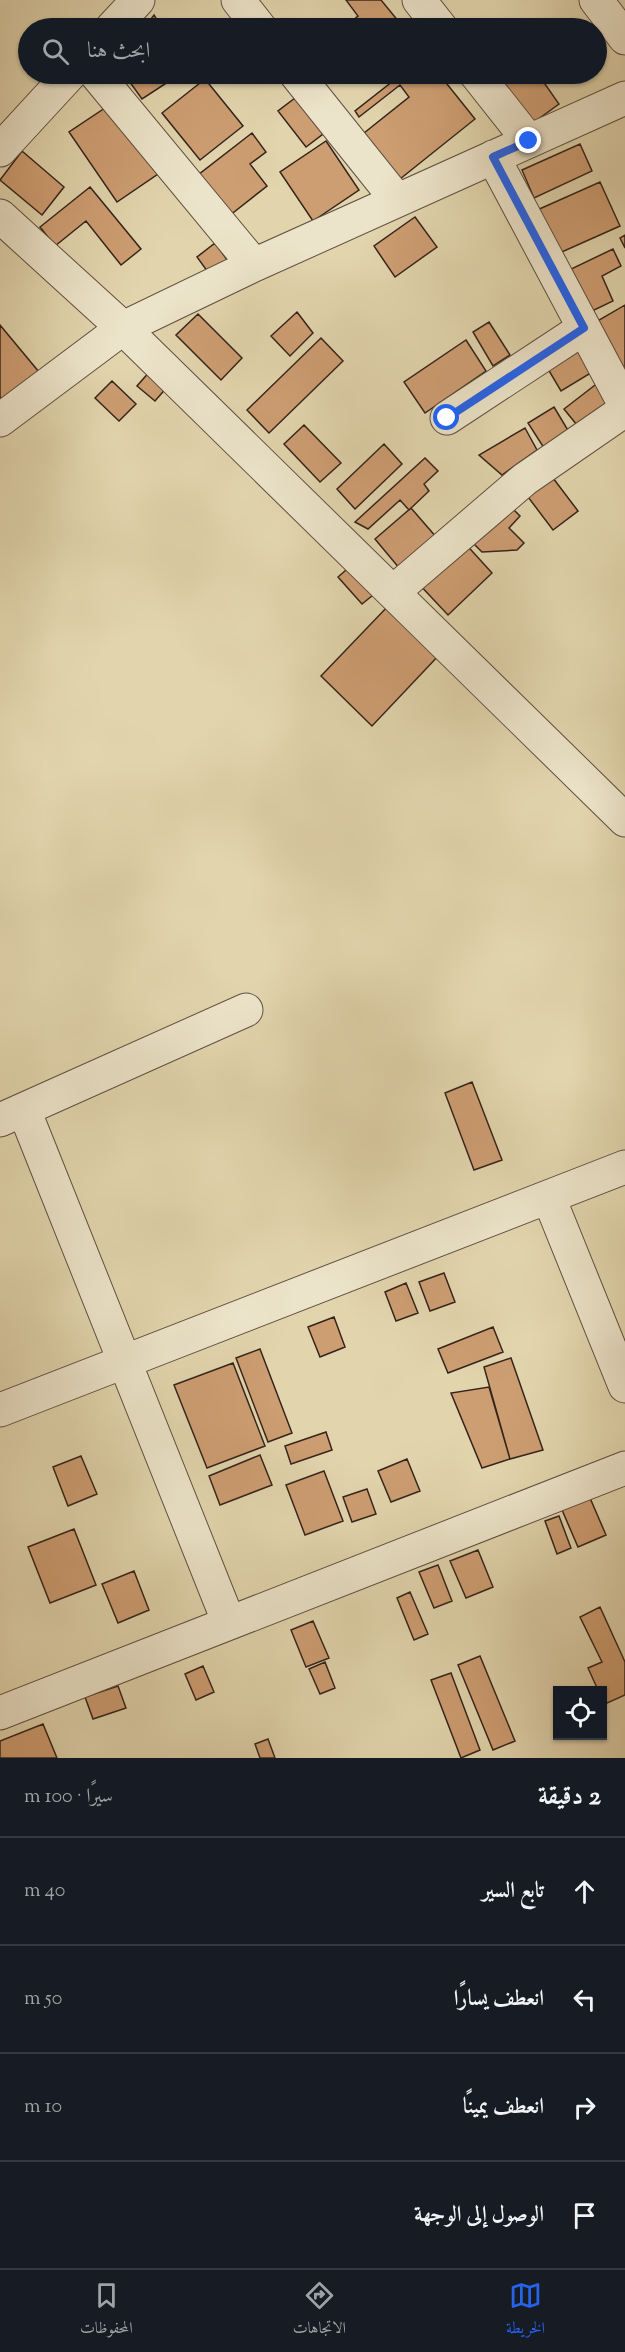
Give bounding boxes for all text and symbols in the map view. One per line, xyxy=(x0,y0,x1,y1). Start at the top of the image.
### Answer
search box xyxy=(18,18,607,84)
icon: search xyxy=(39,35,72,68)
text: ابحث هنا xyxy=(87,36,150,68)
route end xyxy=(515,127,541,153)
route start xyxy=(433,404,459,430)
map controls xyxy=(553,1686,607,1740)
button: locate xyxy=(553,1686,607,1740)
text: 2 دقيقة xyxy=(538,1779,601,1816)
text: سيرًا · 100 m xyxy=(24,1783,113,1812)
icon: ahead xyxy=(568,1875,601,1908)
text: تابع السير xyxy=(482,1876,544,1908)
text: 40 m xyxy=(24,1877,65,1906)
icon: left xyxy=(568,1983,601,2016)
text: انعطف يسارًا xyxy=(454,1984,544,2016)
text: 50 m xyxy=(24,1985,62,2014)
icon: right xyxy=(568,2091,601,2124)
text: انعطف يمينًا xyxy=(463,2092,544,2124)
text: 10 m xyxy=(24,2093,62,2122)
icon: arrive xyxy=(568,2199,601,2232)
text: الوصول إلى الوجهة xyxy=(414,2200,544,2232)
tab: المحفوظات xyxy=(80,2279,133,2343)
tab: الاتجاهات xyxy=(293,2279,346,2343)
tab: الخريطة xyxy=(506,2279,545,2343)

